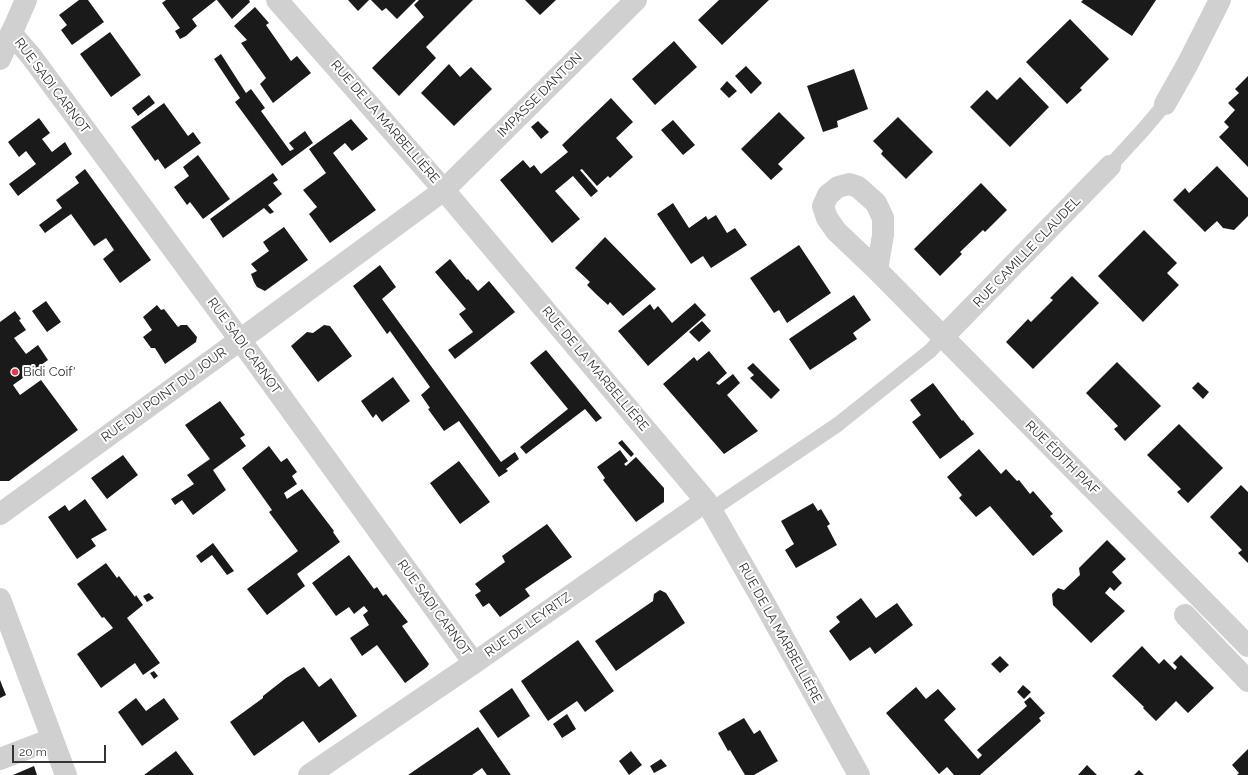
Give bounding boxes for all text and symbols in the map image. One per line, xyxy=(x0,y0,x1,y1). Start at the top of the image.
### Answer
street label: RUE SADI CARNOT xyxy=(11,35,93,137)
street label: IMPASSE DANTON xyxy=(495,50,585,140)
street label: RUE DE LA MARBELLIÈRE xyxy=(327,57,443,187)
street label: RUE CAMILLE CLAUDEL xyxy=(970,193,1084,311)
street label: RUE SADI CARNOT xyxy=(204,295,284,397)
street label: RUE DE LA MARBELLIÈRE xyxy=(538,304,652,434)
street label: RUE DU POINT DU JOUR xyxy=(98,344,230,446)
place label: Bidi Coif' xyxy=(23,364,76,380)
marker: Bidi Coif' xyxy=(10,367,20,377)
street label: RUE ÉDITH PIAF xyxy=(1022,418,1102,498)
street label: RUE SADI CARNOT xyxy=(394,557,474,659)
street label: RUE DE LA MARBELLIÈRE xyxy=(735,560,825,706)
street label: RUE DE LEYRITZ xyxy=(482,589,574,661)
scale bar xyxy=(14,737,108,763)
text: 20 m xyxy=(19,745,47,759)

